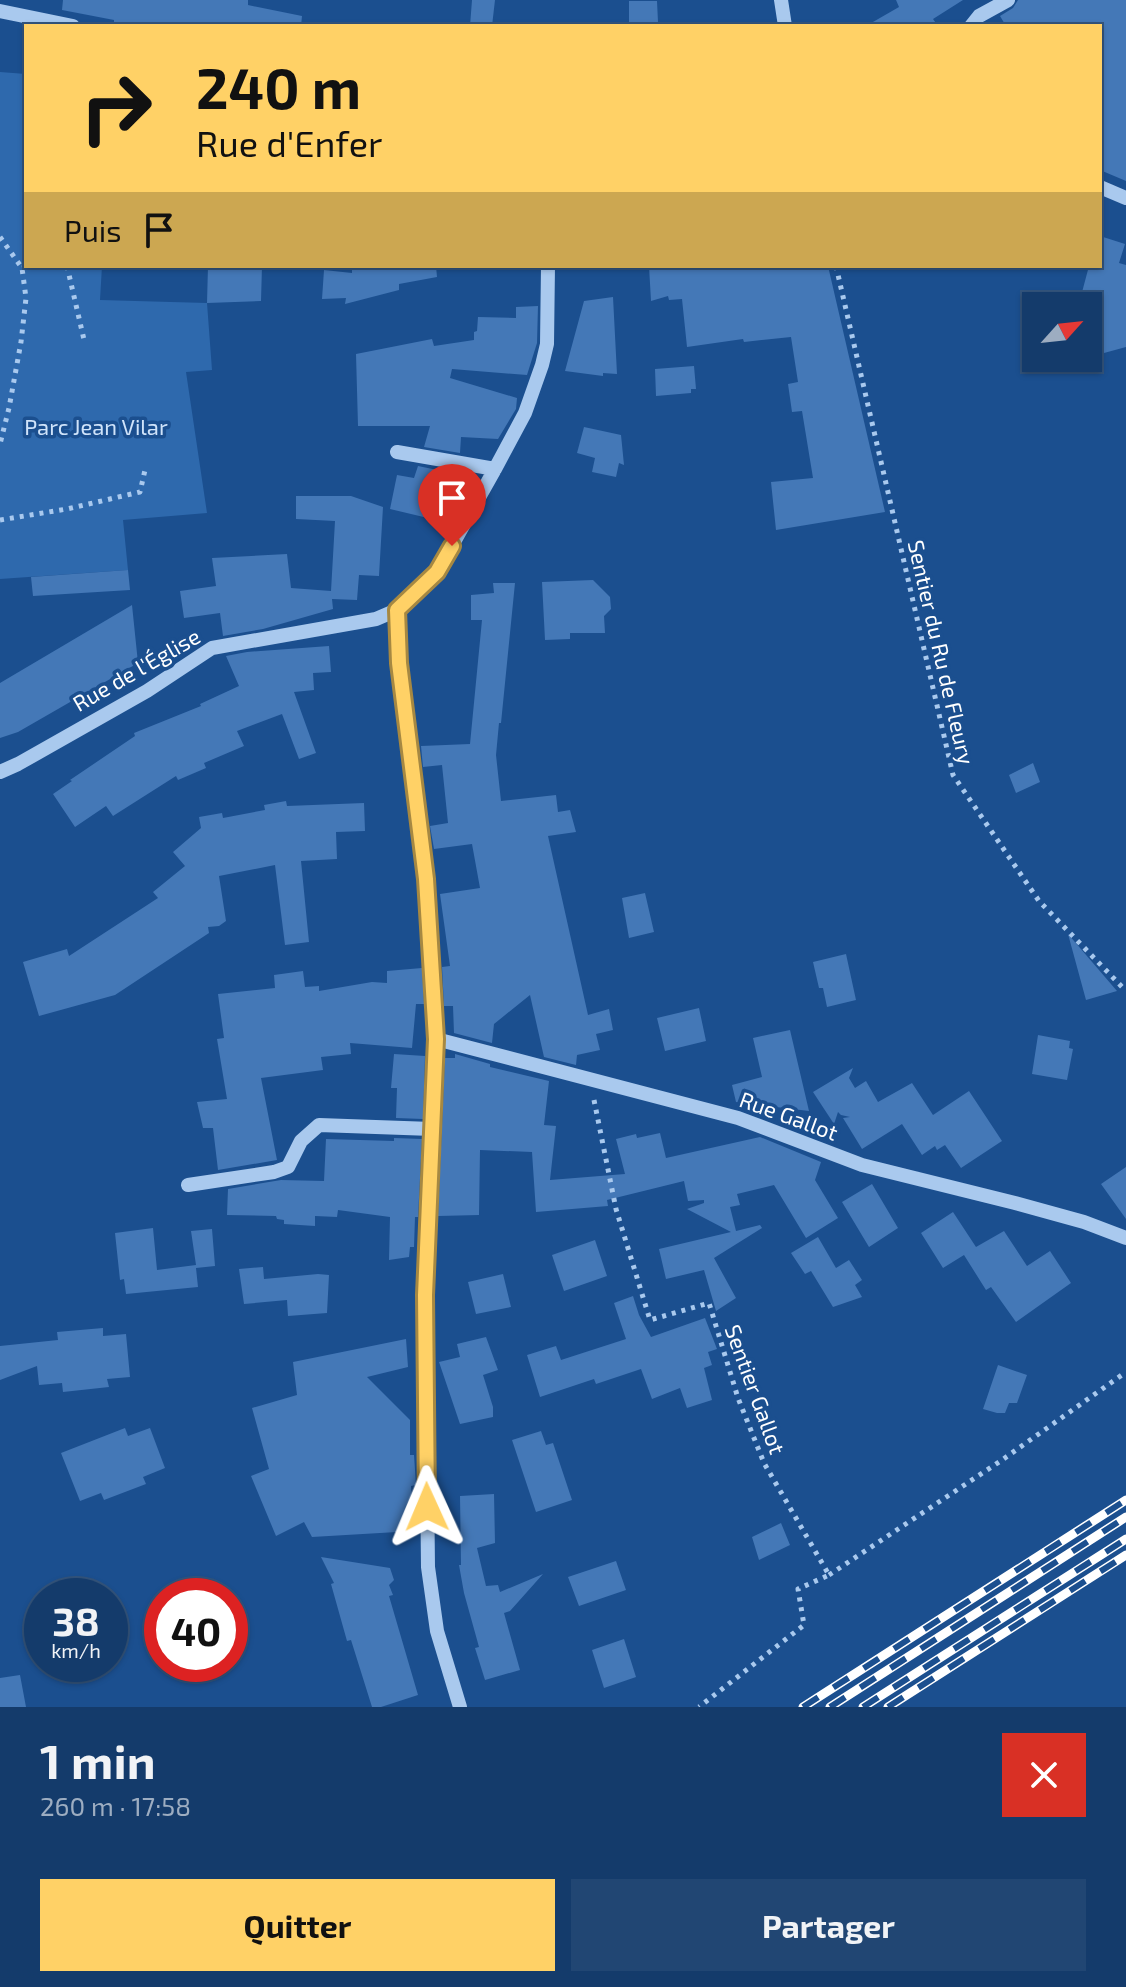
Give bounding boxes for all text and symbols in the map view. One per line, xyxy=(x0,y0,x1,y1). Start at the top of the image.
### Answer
text: 240 m xyxy=(196,53,361,120)
icon: right xyxy=(64,56,168,160)
text: Rue d'Enfer xyxy=(196,121,383,164)
icon: arrive xyxy=(137,208,181,252)
text: Puis xyxy=(64,212,121,248)
north arrow xyxy=(1022,292,1102,372)
map controls xyxy=(1022,292,1102,372)
park label: Parc Jean Vilar xyxy=(24,413,168,439)
pin xyxy=(418,464,486,546)
icon: arrive xyxy=(430,476,474,520)
street label: Sentier du Ru de Fleury xyxy=(904,537,981,767)
street label: Rue de l'Église xyxy=(68,622,204,716)
street label: Rue Gallot xyxy=(736,1085,842,1145)
street label: Sentier Gallot xyxy=(721,1321,791,1457)
position arrow xyxy=(385,1465,469,1549)
speed limit sign: 40 xyxy=(144,1578,248,1682)
text: 38 xyxy=(52,1596,100,1644)
text: km/h xyxy=(51,1638,101,1662)
text: 1 min xyxy=(40,1731,156,1789)
button: close xyxy=(1002,1733,1086,1817)
text: 260 m · 17:58 xyxy=(40,1790,191,1821)
button: Quitter xyxy=(40,1879,555,1971)
button: Partager xyxy=(571,1879,1086,1971)

